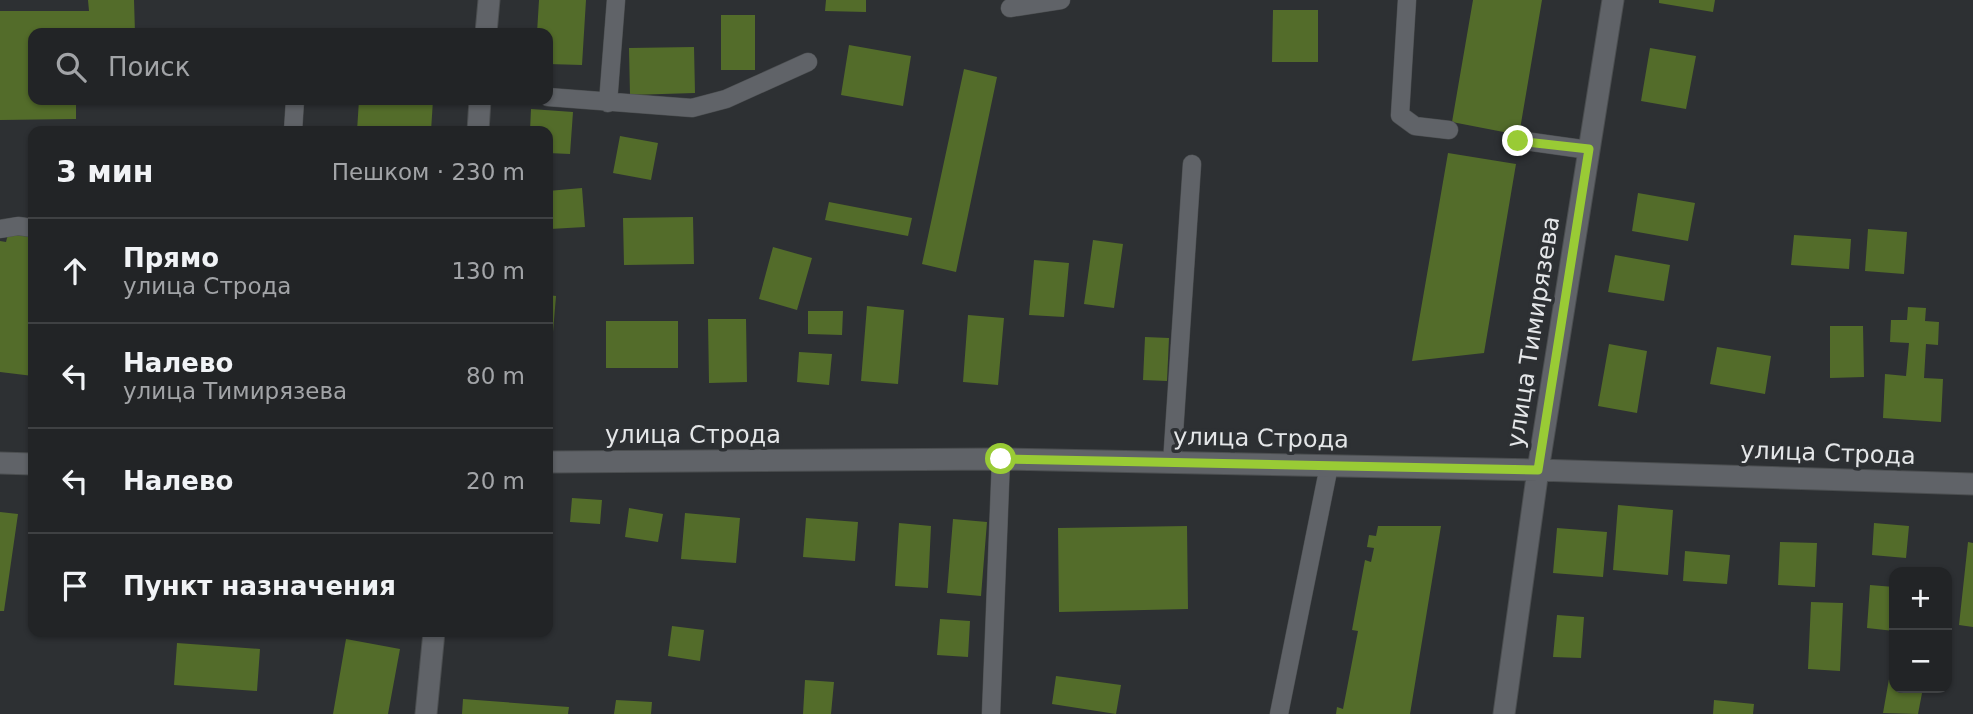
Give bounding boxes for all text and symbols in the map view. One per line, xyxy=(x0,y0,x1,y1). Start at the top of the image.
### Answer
search box xyxy=(28,28,553,105)
icon: search xyxy=(52,48,90,86)
text: Поиск xyxy=(108,52,190,82)
route end xyxy=(1502,125,1533,156)
text: 3 мин xyxy=(56,154,154,189)
text: Пешком · 230 m xyxy=(332,159,525,185)
street label: улица Тимирязева xyxy=(1501,214,1565,450)
text: Прямо xyxy=(123,243,219,273)
icon: ahead xyxy=(56,252,94,290)
text: 130 m xyxy=(451,258,525,284)
text: улица Строда xyxy=(123,273,291,299)
text: Налево xyxy=(123,348,233,378)
icon: left xyxy=(56,357,94,395)
text: 80 m xyxy=(466,363,525,389)
text: улица Тимирязева xyxy=(123,378,347,404)
street label: улица Строда xyxy=(605,421,781,449)
street label: улица Строда xyxy=(1173,422,1349,454)
street label: улица Строда xyxy=(1740,436,1916,470)
route start xyxy=(985,443,1016,474)
icon: left xyxy=(56,462,94,500)
text: Налево xyxy=(123,466,233,496)
text: 20 m xyxy=(466,468,525,494)
icon: arrive xyxy=(56,567,94,605)
map controls xyxy=(1889,567,1952,693)
button: + xyxy=(1889,567,1952,630)
text: Пункт назначения xyxy=(123,571,396,601)
button: − xyxy=(1889,630,1952,693)

